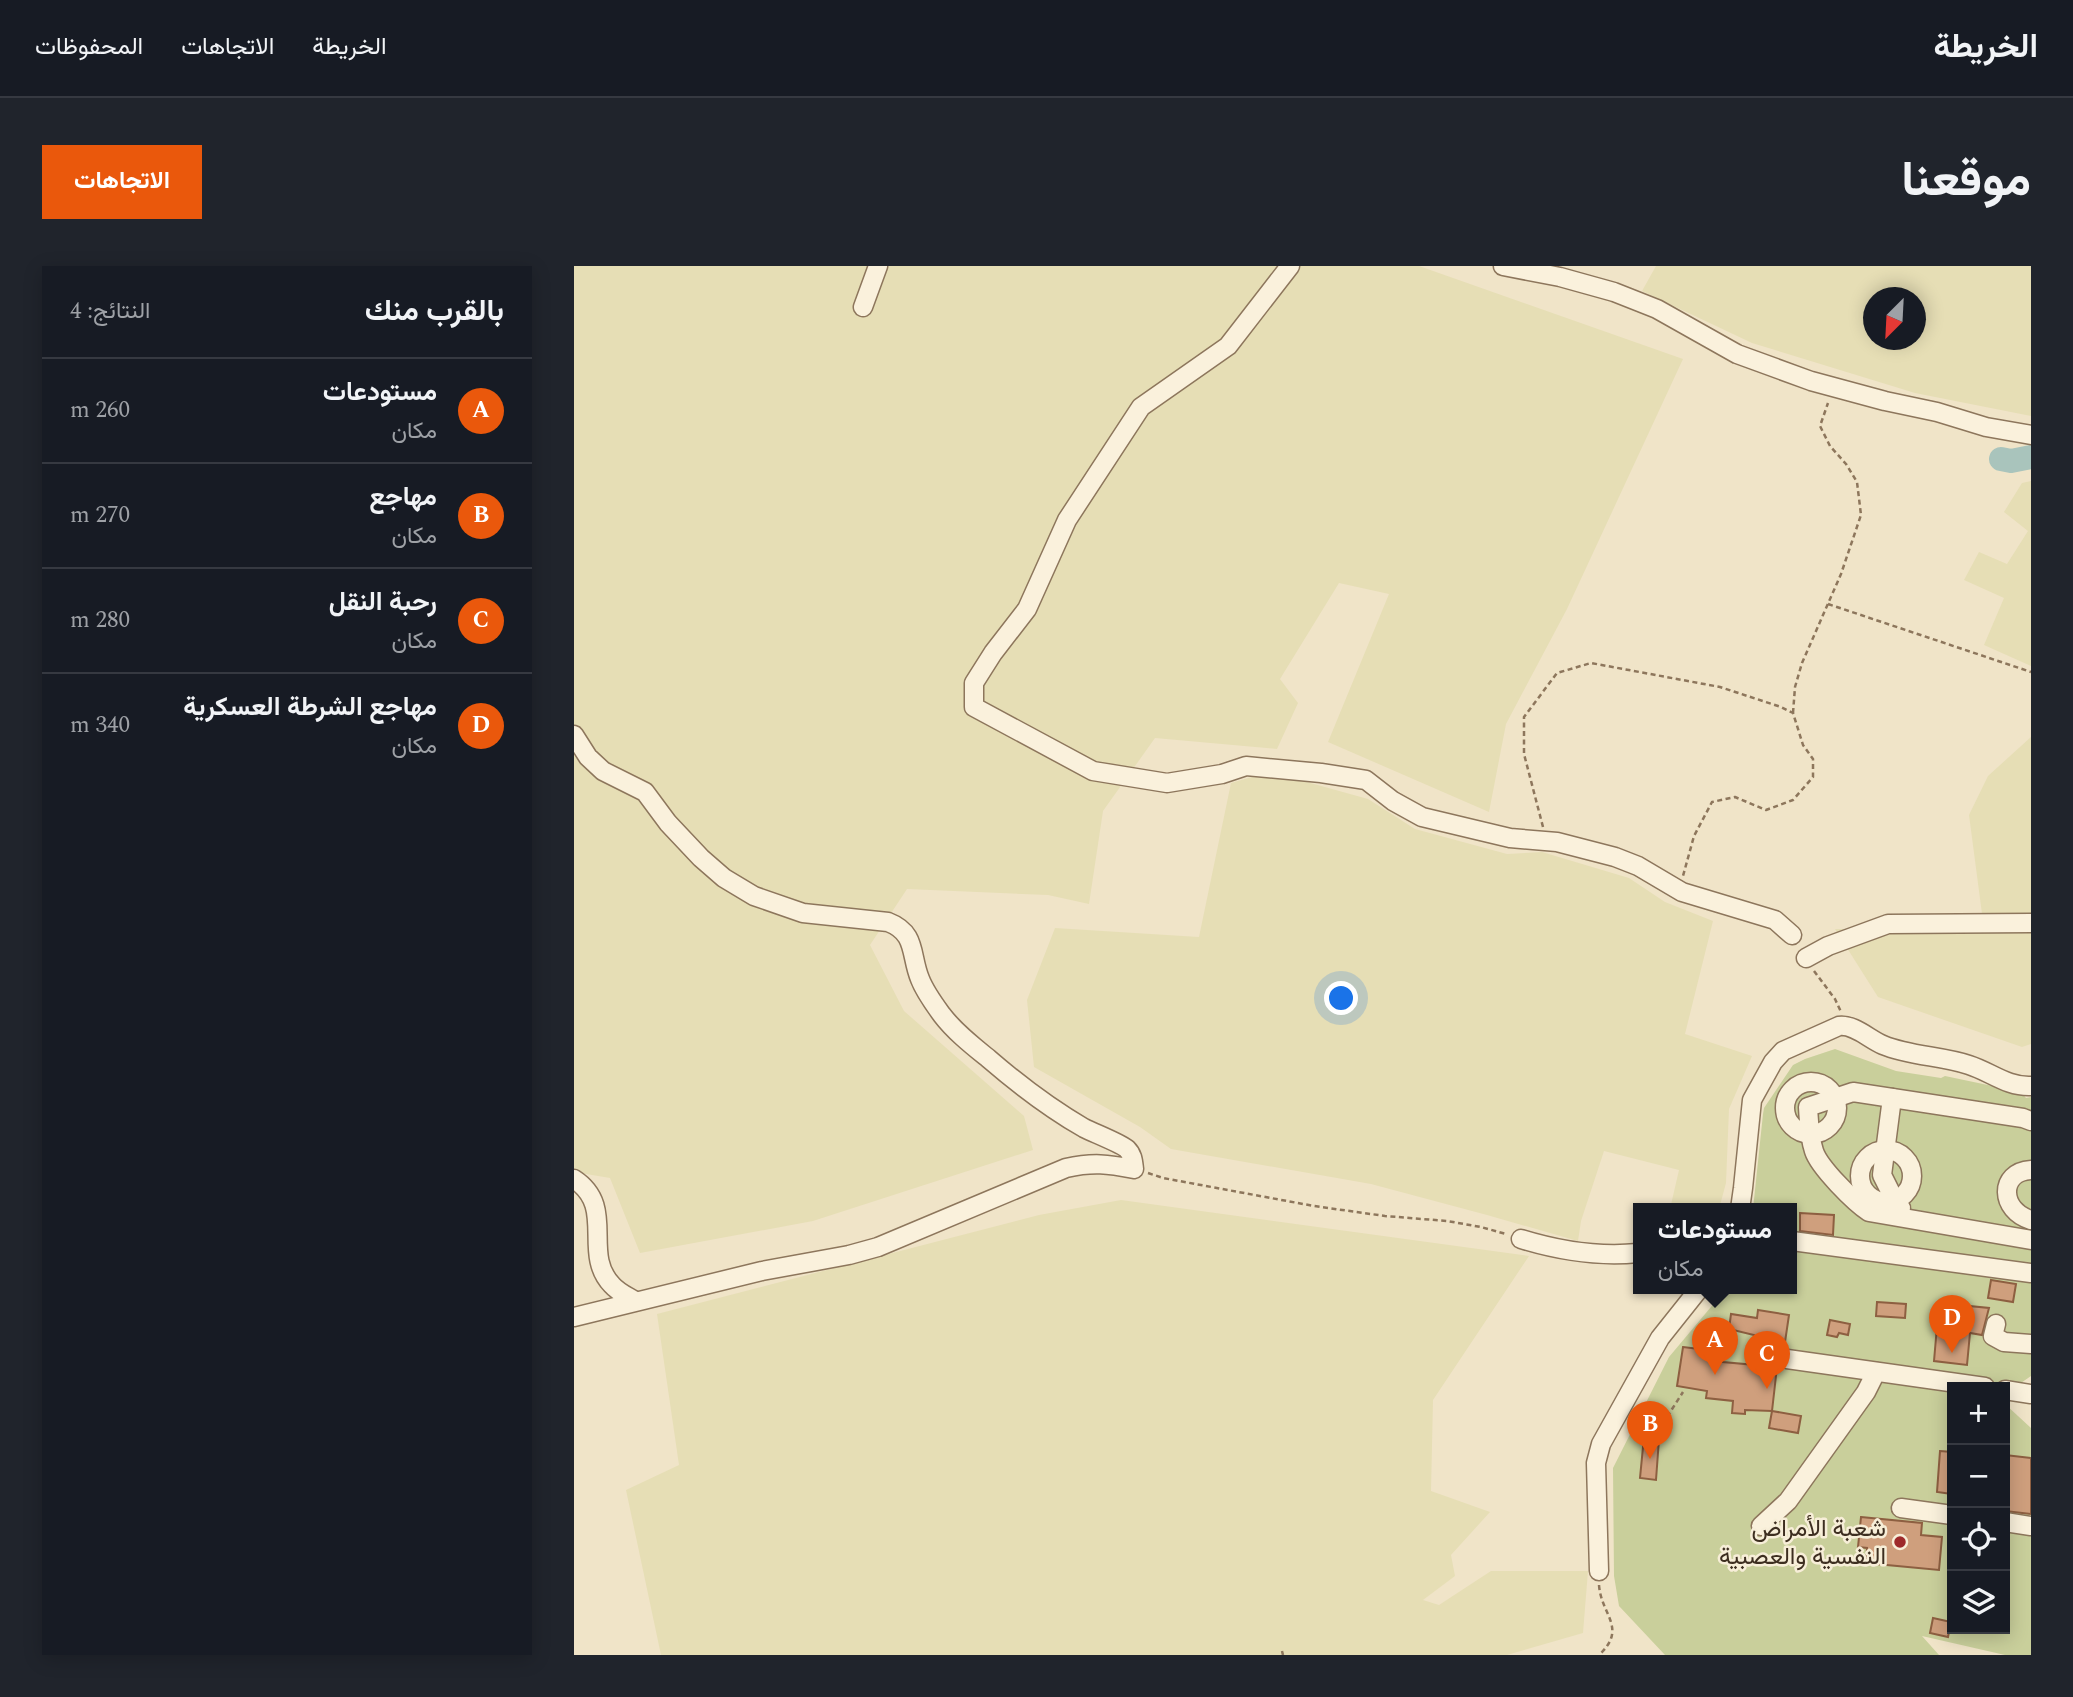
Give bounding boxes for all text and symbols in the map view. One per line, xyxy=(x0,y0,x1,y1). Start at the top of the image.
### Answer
text: الخريطة xyxy=(1934,22,2038,72)
text: المحفوظات xyxy=(35,29,143,65)
text: الاتجاهات xyxy=(181,29,274,65)
text: الخريطة xyxy=(312,29,387,65)
text: موقعنا xyxy=(1901,143,2031,218)
button: الاتجاهات xyxy=(42,145,202,219)
north arrow xyxy=(1863,287,1926,350)
text: بالقرب منك xyxy=(365,288,504,334)
text: النتائج: 4 xyxy=(70,294,150,329)
text: مستودعات xyxy=(323,372,437,412)
text: 260 m xyxy=(70,393,130,428)
text: A xyxy=(472,393,490,428)
text: مكان xyxy=(391,414,437,449)
text: مهاجع xyxy=(369,477,437,517)
text: 270 m xyxy=(70,498,130,533)
text: B xyxy=(473,498,489,533)
text: مكان xyxy=(391,519,437,554)
text: رحبة النقل xyxy=(329,582,437,622)
text: 280 m xyxy=(70,603,130,638)
text: C xyxy=(473,603,489,638)
text: مكان xyxy=(391,624,437,659)
text: مهاجع الشرطة العسكرية xyxy=(183,687,437,727)
text: 340 m xyxy=(70,708,130,743)
text: D xyxy=(472,708,490,743)
text: مكان xyxy=(391,729,437,764)
your location xyxy=(1324,981,1358,1015)
popup xyxy=(1633,1203,1797,1294)
text: مستودعات xyxy=(1658,1210,1772,1250)
text: مكان xyxy=(1658,1252,1703,1287)
pin: D xyxy=(1929,1295,1975,1353)
pin: A xyxy=(1692,1317,1738,1375)
pin: C xyxy=(1744,1331,1790,1389)
map controls xyxy=(1947,1382,2010,1634)
button: + xyxy=(1947,1382,2010,1445)
pin: B xyxy=(1627,1401,1673,1459)
button: − xyxy=(1947,1445,2010,1508)
button: locate xyxy=(1947,1508,2010,1571)
place label: شعبة الأمراض النفسية والعصبية xyxy=(1719,1511,1886,1575)
marker: شعبة الأمراض النفسية والعصبية xyxy=(1892,1534,1908,1550)
button: layers xyxy=(1947,1571,2010,1634)

